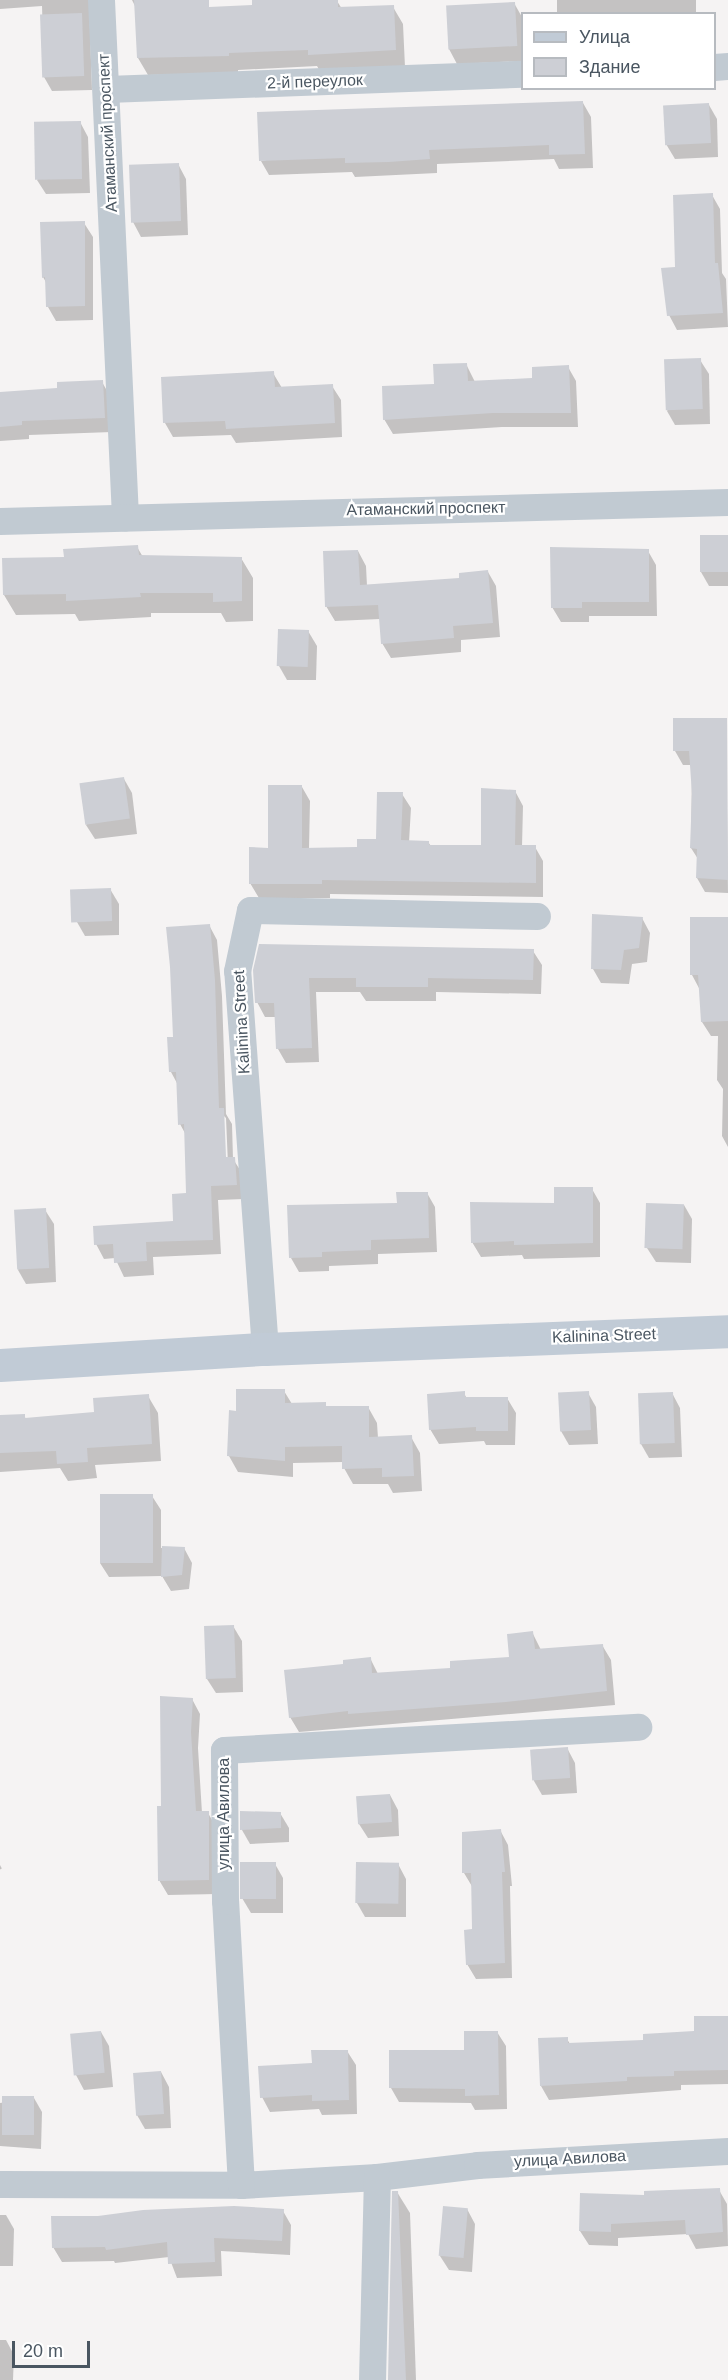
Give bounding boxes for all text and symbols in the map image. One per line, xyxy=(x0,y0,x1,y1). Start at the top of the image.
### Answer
legend xyxy=(521,12,716,90)
text: Улица xyxy=(579,27,630,47)
street label: Атаманский проспект xyxy=(94,53,122,213)
text: Здание xyxy=(579,57,640,77)
street label: 2-й переулок xyxy=(267,71,363,93)
street label: Атаманский проспект xyxy=(346,498,506,520)
street label: Kalinina Street xyxy=(230,970,254,1074)
street label: Kalinina Street xyxy=(552,1325,656,1347)
street label: улица Авилова xyxy=(214,1758,234,1870)
street label: улица Авилова xyxy=(513,2146,627,2172)
scale bar xyxy=(15,2329,93,2367)
text: 20 m xyxy=(23,2341,63,2361)

